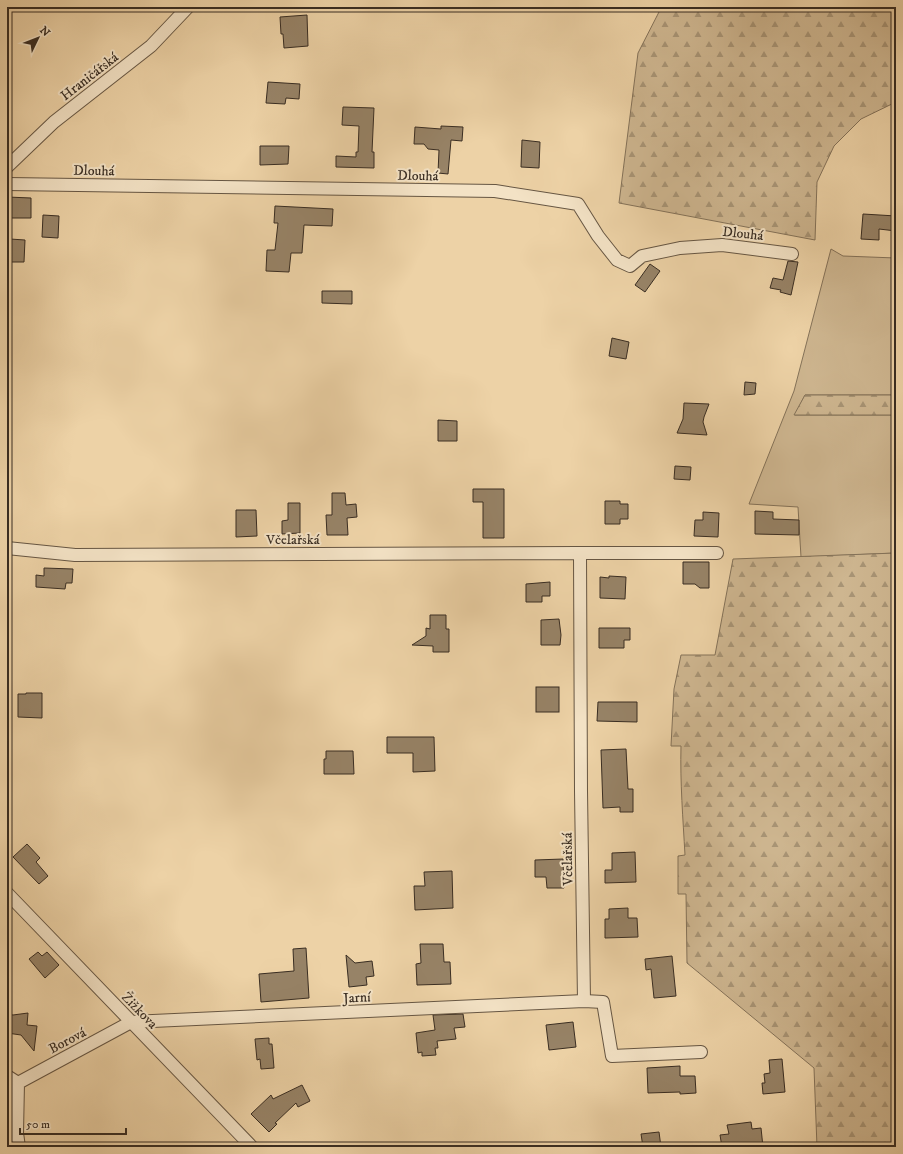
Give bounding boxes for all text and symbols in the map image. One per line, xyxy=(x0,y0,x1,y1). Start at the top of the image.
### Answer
north arrow xyxy=(18,18,58,58)
text: N xyxy=(36,24,53,40)
street label: Hraničářská xyxy=(57,49,122,105)
street label: Dlouhá xyxy=(73,162,115,180)
street label: Dlouhá xyxy=(397,167,439,185)
street label: Dlouhá xyxy=(721,223,764,245)
street label: Včelařská xyxy=(265,531,320,549)
street label: Včelařská xyxy=(559,832,577,887)
street label: Žižkova xyxy=(117,988,161,1033)
street label: Jarní xyxy=(341,988,373,1008)
street label: Borová xyxy=(46,1024,89,1058)
scale bar xyxy=(20,1110,126,1136)
text: 50 m xyxy=(26,1117,50,1132)

